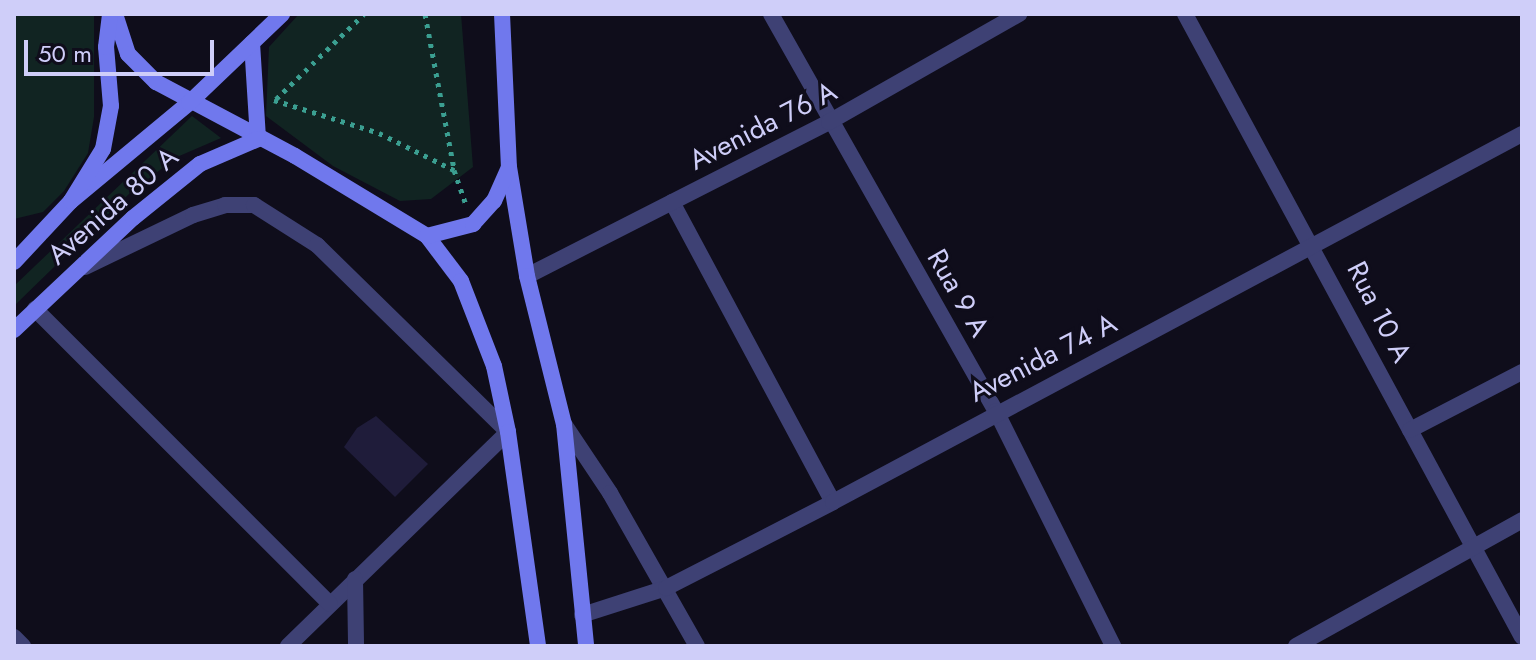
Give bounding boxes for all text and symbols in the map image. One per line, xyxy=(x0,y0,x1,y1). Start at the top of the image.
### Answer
scale bar xyxy=(28,24,218,74)
text: 50 m xyxy=(38,36,92,71)
street label: Avenida 76 A xyxy=(684,75,842,177)
street label: Avenida 80 A xyxy=(41,140,185,272)
street label: Rua 9 A xyxy=(920,243,996,343)
street label: Rua 10 A xyxy=(1339,256,1419,368)
street label: Avenida 74 A xyxy=(964,306,1122,410)

